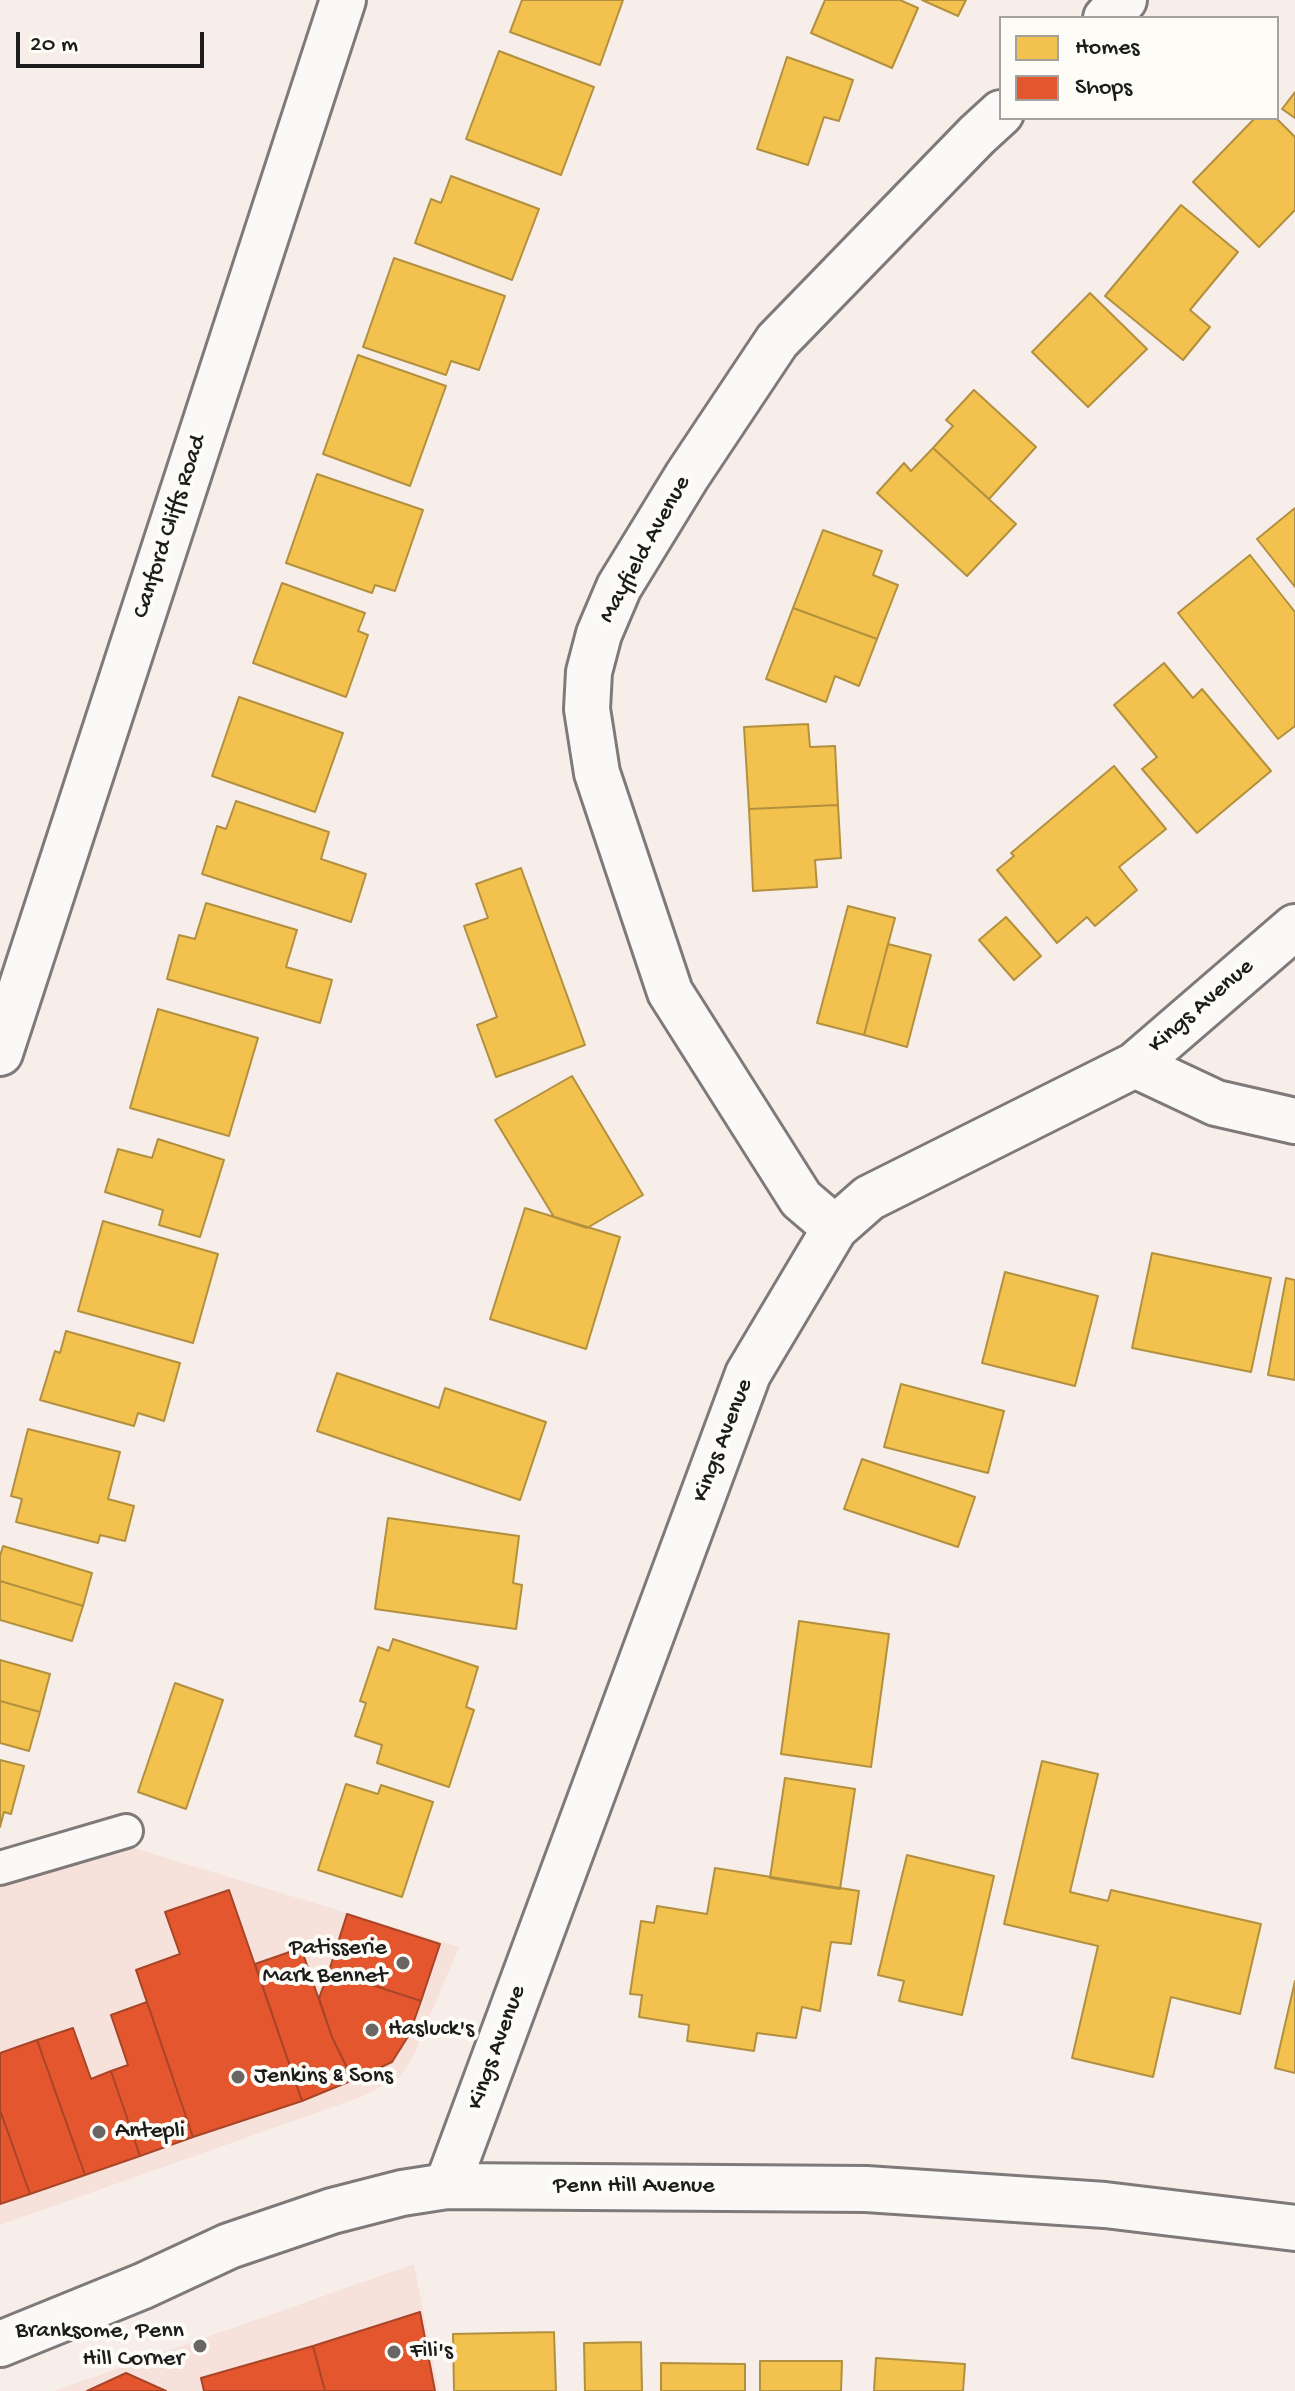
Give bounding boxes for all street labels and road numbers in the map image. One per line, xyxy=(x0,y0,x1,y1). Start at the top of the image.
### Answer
street label: Canford Cliffs Road xyxy=(128,432,214,622)
street label: Mayfield Avenue xyxy=(594,471,698,629)
street label: Kings Avenue xyxy=(1143,953,1261,1061)
street label: Kings Avenue xyxy=(687,1375,761,1507)
street label: Kings Avenue xyxy=(462,1982,534,2114)
street label: Penn Hill Avenue xyxy=(553,2173,715,2201)

